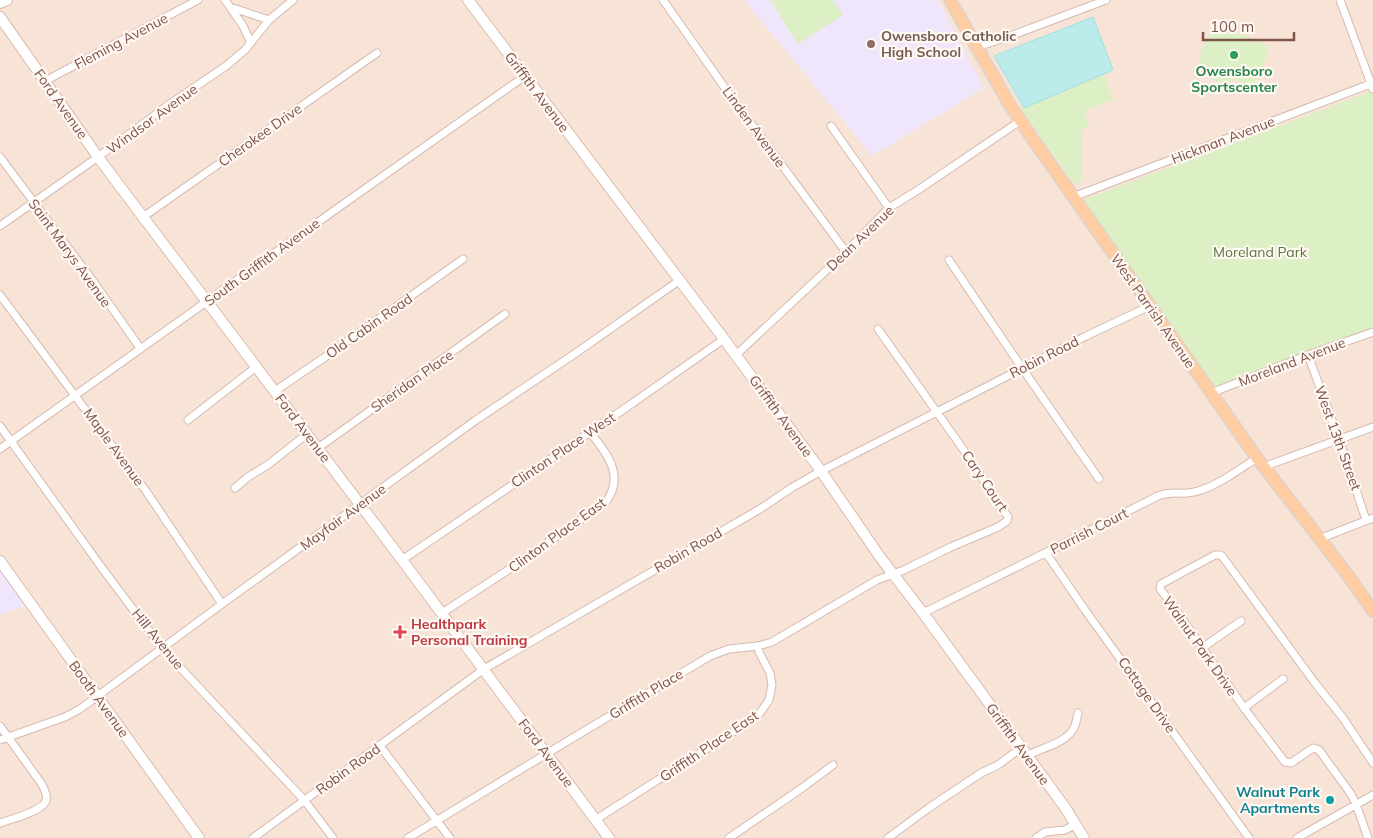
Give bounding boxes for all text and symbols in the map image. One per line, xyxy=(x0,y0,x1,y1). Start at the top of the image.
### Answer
street label: Fleming Avenue xyxy=(71,9,171,73)
scale bar xyxy=(1203,10,1294,42)
text: 100 m xyxy=(1210,17,1254,36)
place label: Owensboro Catholic High School xyxy=(881,27,1016,61)
marker: Owensboro Catholic High School xyxy=(865,38,877,50)
street label: Griffith Avenue xyxy=(501,48,573,136)
marker: Owensboro Sportscenter xyxy=(1228,49,1240,61)
place label: Owensboro Sportscenter xyxy=(1191,62,1277,96)
street label: Ford Avenue xyxy=(30,65,92,143)
street label: Windsor Avenue xyxy=(103,80,201,158)
street label: Linden Avenue xyxy=(719,83,789,171)
street label: Cherokee Drive xyxy=(215,99,305,171)
street label: Hickman Avenue xyxy=(1169,112,1277,168)
street label: Saint Marys Avenue xyxy=(25,195,115,311)
street label: Dean Avenue xyxy=(822,201,898,275)
street label: South Griffith Avenue xyxy=(201,214,323,310)
park label: Moreland Park xyxy=(1213,243,1308,261)
street label: West Parrish Avenue xyxy=(1107,250,1199,372)
street label: Old Cabin Road xyxy=(322,289,416,363)
street label: Robin Road xyxy=(1006,332,1082,382)
street label: Moreland Avenue xyxy=(1236,333,1348,391)
street label: Sheridan Place xyxy=(367,346,457,416)
street label: Griffith Avenue xyxy=(745,372,817,460)
street label: West 13th Street xyxy=(1311,383,1365,493)
street label: Ford Avenue xyxy=(271,390,335,466)
street label: Maple Avenue xyxy=(80,404,148,490)
street label: Clinton Place West xyxy=(507,408,619,492)
street label: Cary Court xyxy=(958,447,1012,515)
street label: Mayfair Avenue xyxy=(297,480,389,554)
street label: Clinton Place East xyxy=(505,493,609,576)
street label: Parrish Court xyxy=(1047,504,1131,558)
street label: Robin Road xyxy=(651,523,725,577)
street label: Walnut Park Drive xyxy=(1159,592,1241,700)
street label: Hill Avenue xyxy=(128,605,188,673)
place label: Healthpark Personal Training xyxy=(411,615,528,649)
marker: Healthpark Personal Training xyxy=(393,625,407,639)
street label: Cottage Drive xyxy=(1114,654,1180,736)
street label: Booth Avenue xyxy=(65,657,133,741)
street label: Griffith Place xyxy=(606,665,686,723)
street label: Griffith Avenue xyxy=(982,700,1054,788)
street label: Griffith Place East xyxy=(656,706,762,786)
street label: Ford Avenue xyxy=(514,715,578,791)
street label: Robin Road xyxy=(312,740,384,798)
place label: Walnut Park Apartments xyxy=(1236,783,1320,817)
marker: Walnut Park Apartments xyxy=(1324,794,1336,806)

